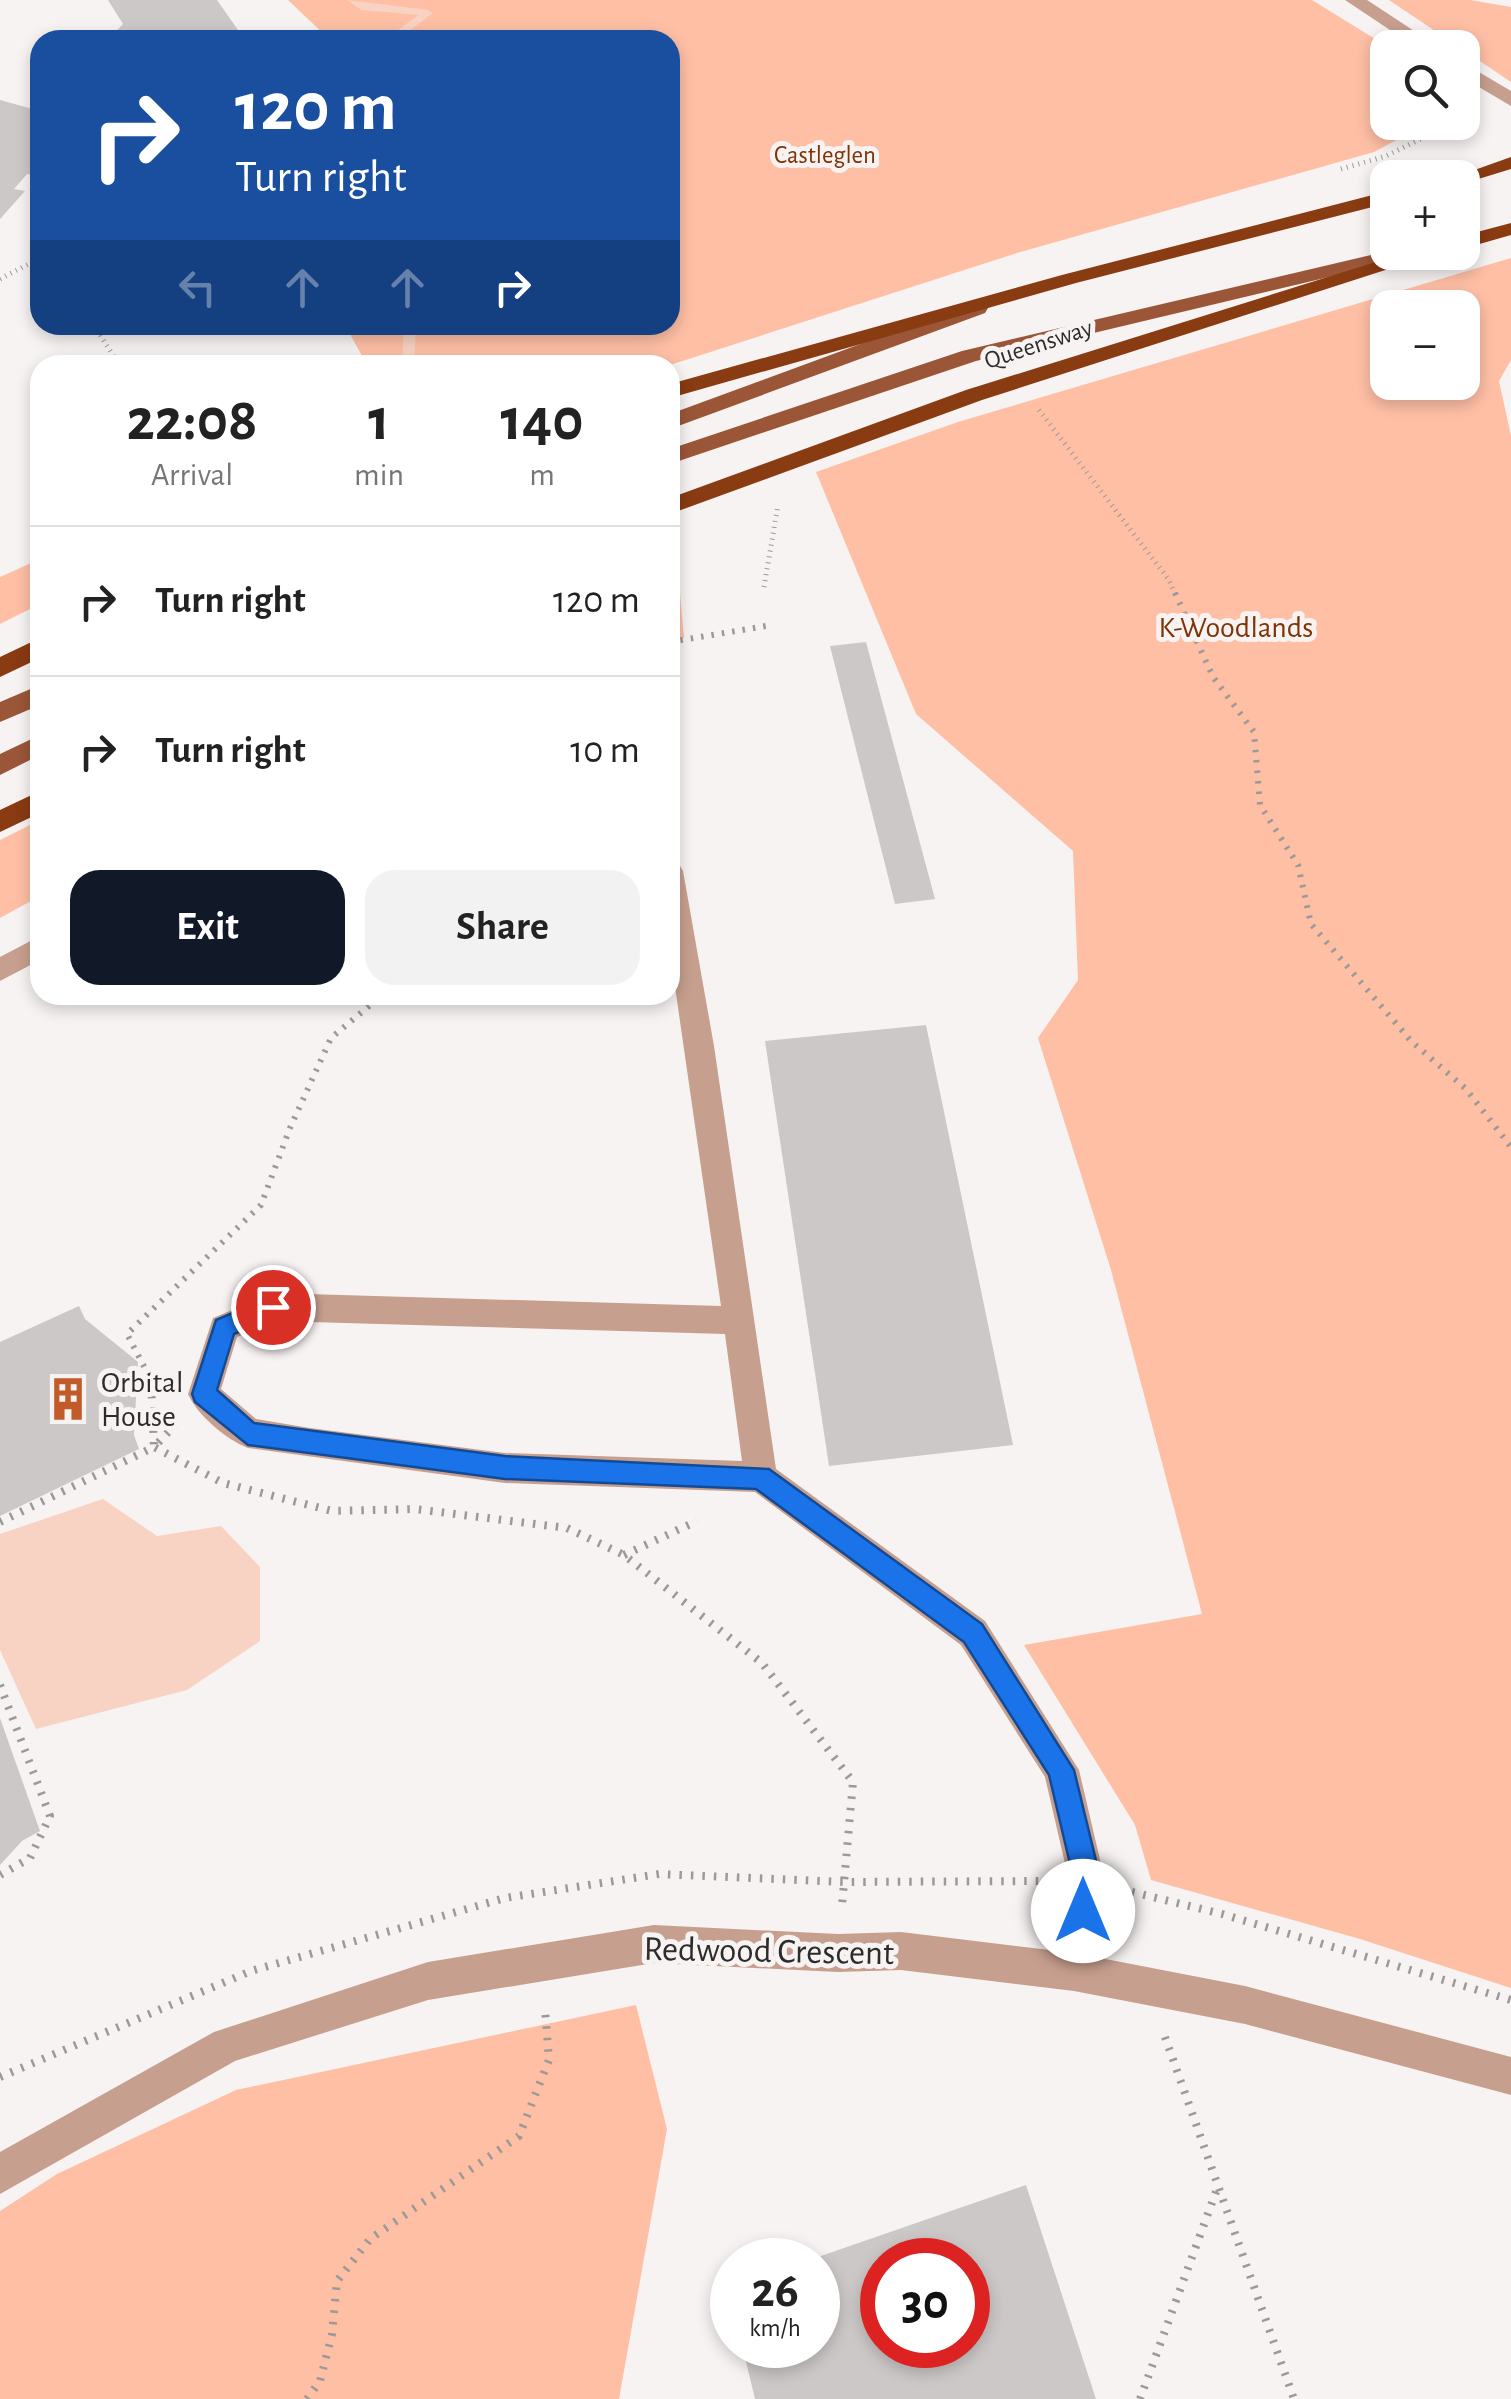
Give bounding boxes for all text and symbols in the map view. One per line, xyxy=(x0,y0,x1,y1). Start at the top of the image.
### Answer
map controls xyxy=(1370,30,1480,400)
button: search xyxy=(1370,30,1480,140)
icon: right xyxy=(70,70,200,200)
text: 120 m xyxy=(235,73,397,143)
park label: Castleglen xyxy=(774,143,876,168)
text: Turn right xyxy=(235,155,407,200)
button: + xyxy=(1370,160,1480,270)
icon: left xyxy=(170,260,225,315)
icon: ahead xyxy=(275,260,330,315)
icon: ahead xyxy=(380,260,435,315)
icon: right xyxy=(485,260,540,315)
button: − xyxy=(1370,290,1480,400)
street label: Queensway xyxy=(981,315,1096,374)
text: 22:08 xyxy=(126,391,258,451)
text: 1 xyxy=(368,391,390,451)
text: 140 xyxy=(500,391,583,451)
text: Arrival xyxy=(151,459,233,491)
text: min xyxy=(354,459,404,491)
text: m xyxy=(529,459,555,491)
icon: right xyxy=(70,574,125,629)
text: Turn right xyxy=(155,582,305,620)
text: 120 m xyxy=(553,582,640,620)
park label: K-Woodlands xyxy=(1159,613,1313,643)
icon: right xyxy=(70,724,125,779)
text: Turn right xyxy=(155,732,305,770)
text: 10 m xyxy=(570,732,640,770)
button: Exit xyxy=(70,870,345,985)
button: Share xyxy=(365,870,640,985)
pin xyxy=(231,1265,316,1350)
icon: arrive xyxy=(246,1280,301,1335)
place label: Orbital House xyxy=(101,1368,183,1432)
building icon: Orbital House xyxy=(44,1375,92,1423)
position arrow xyxy=(1031,1859,1135,1963)
street label: Redwood Crescent xyxy=(643,1932,894,1971)
speed limit sign: 30 xyxy=(860,2238,990,2368)
text: 26 xyxy=(751,2266,799,2316)
text: km/h xyxy=(749,2316,801,2341)

